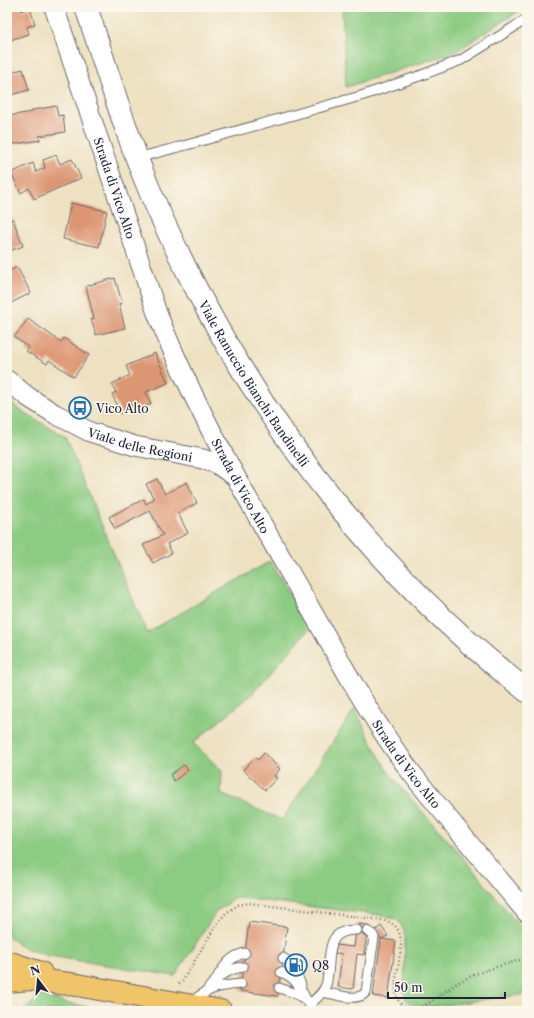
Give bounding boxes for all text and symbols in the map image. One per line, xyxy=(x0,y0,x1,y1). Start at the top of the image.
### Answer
street label: Strada di Vico Alto xyxy=(91,135,139,241)
street label: Viale Ranuccio Bianchi Bandinelli xyxy=(196,297,313,470)
bus stop icon: Vico Alto xyxy=(67,395,93,421)
place label: Vico Alto xyxy=(95,401,149,416)
street label: Viale delle Regioni xyxy=(85,424,194,464)
street label: Strada di Vico Alto xyxy=(209,436,273,536)
street label: Strada di Vico Alto xyxy=(369,717,444,811)
fuel station icon: Q8 xyxy=(283,952,309,978)
place label: Q8 xyxy=(312,958,329,973)
north arrow xyxy=(18,960,58,1000)
text: N xyxy=(29,962,42,978)
scale bar xyxy=(388,974,505,1000)
text: 50 m xyxy=(394,980,423,995)

